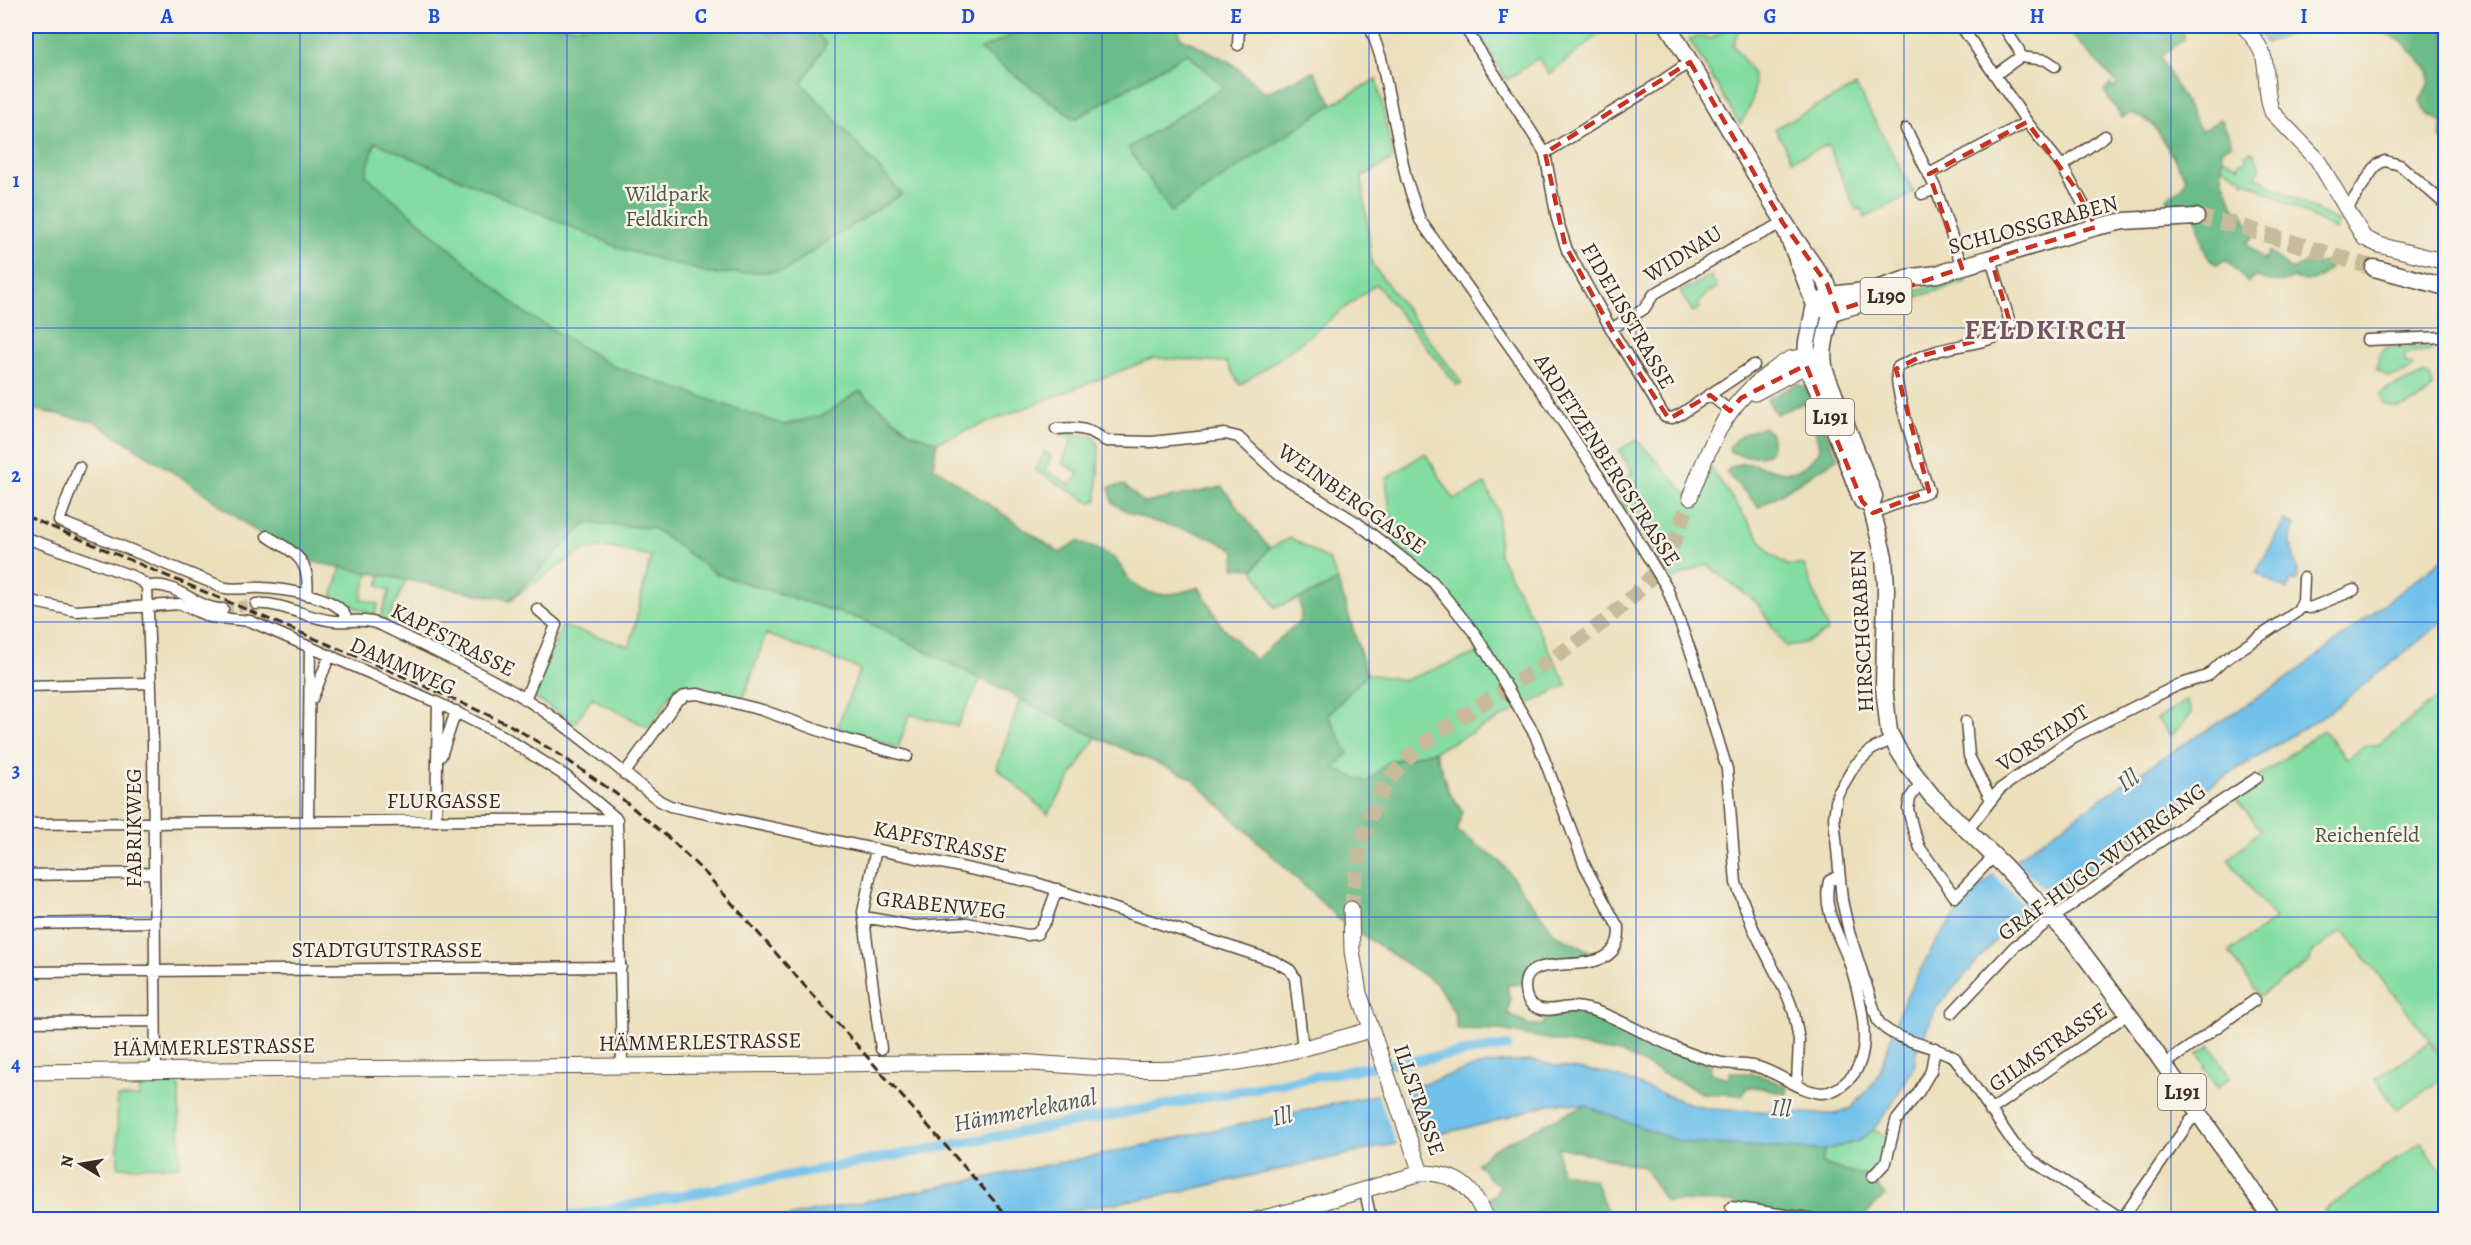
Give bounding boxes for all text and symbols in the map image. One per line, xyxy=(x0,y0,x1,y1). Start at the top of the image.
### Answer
text: A xyxy=(160,3,174,30)
text: B xyxy=(428,3,440,30)
text: C xyxy=(695,3,707,30)
text: D xyxy=(961,3,975,30)
text: E xyxy=(1230,3,1242,30)
text: F xyxy=(1498,3,1509,30)
text: G xyxy=(1763,3,1777,30)
text: H xyxy=(2030,3,2045,30)
text: I xyxy=(2300,3,2308,30)
text: 1 xyxy=(12,167,20,194)
park label: Wildpark Feldkirch xyxy=(624,179,709,234)
street label: SCHLOSSGRABEN xyxy=(1945,188,2121,262)
street label: WIDNAU xyxy=(1637,218,1728,290)
street label: FIDELISSTRASSE xyxy=(1574,237,1682,395)
road number: L190 xyxy=(1860,278,1912,314)
district label: FELDKIRCH xyxy=(1964,311,2128,349)
street label: ARDETZENBERGSTRASSE xyxy=(1526,347,1687,572)
road number: L191 xyxy=(1806,399,1854,435)
street label: WEINBERGGASSE xyxy=(1271,436,1432,562)
text: 2 xyxy=(11,462,21,489)
street label: HIRSCHGRABEN xyxy=(1843,549,1881,713)
street label: KAPFSTRASSE xyxy=(386,596,520,684)
street label: DAMMWEG xyxy=(345,629,461,703)
street label: VORSTADT xyxy=(1990,697,2095,780)
text: 3 xyxy=(12,757,20,784)
water label: Ill xyxy=(2111,761,2145,799)
street label: FABRIKWEG xyxy=(119,768,149,888)
street label: GRAF-HUGO-WUHRGANG xyxy=(1992,776,2212,948)
street label: FLURGASSE xyxy=(387,786,501,816)
street label: KAPFSTRASSE xyxy=(870,813,1010,871)
park label: Reichenfeld xyxy=(2314,820,2420,850)
street label: GRABENWEG xyxy=(874,883,1008,927)
street label: STADTGUTSTRASSE xyxy=(292,935,482,965)
street label: GILMSTRASSE xyxy=(1983,995,2113,1099)
street label: HÄMMERLESTRASSE xyxy=(598,1025,802,1059)
street label: HÄMMERLESTRASSE xyxy=(112,1030,316,1064)
street label: ILLSTRASSE xyxy=(1386,1040,1452,1160)
text: 4 xyxy=(11,1051,21,1078)
road number: L191 xyxy=(2158,1074,2206,1110)
water label: Hämmerlekanal xyxy=(951,1080,1099,1140)
water label: Ill xyxy=(1769,1091,1793,1125)
water label: Ill xyxy=(1269,1098,1295,1134)
north arrow xyxy=(51,1134,111,1194)
text: N xyxy=(55,1153,79,1169)

